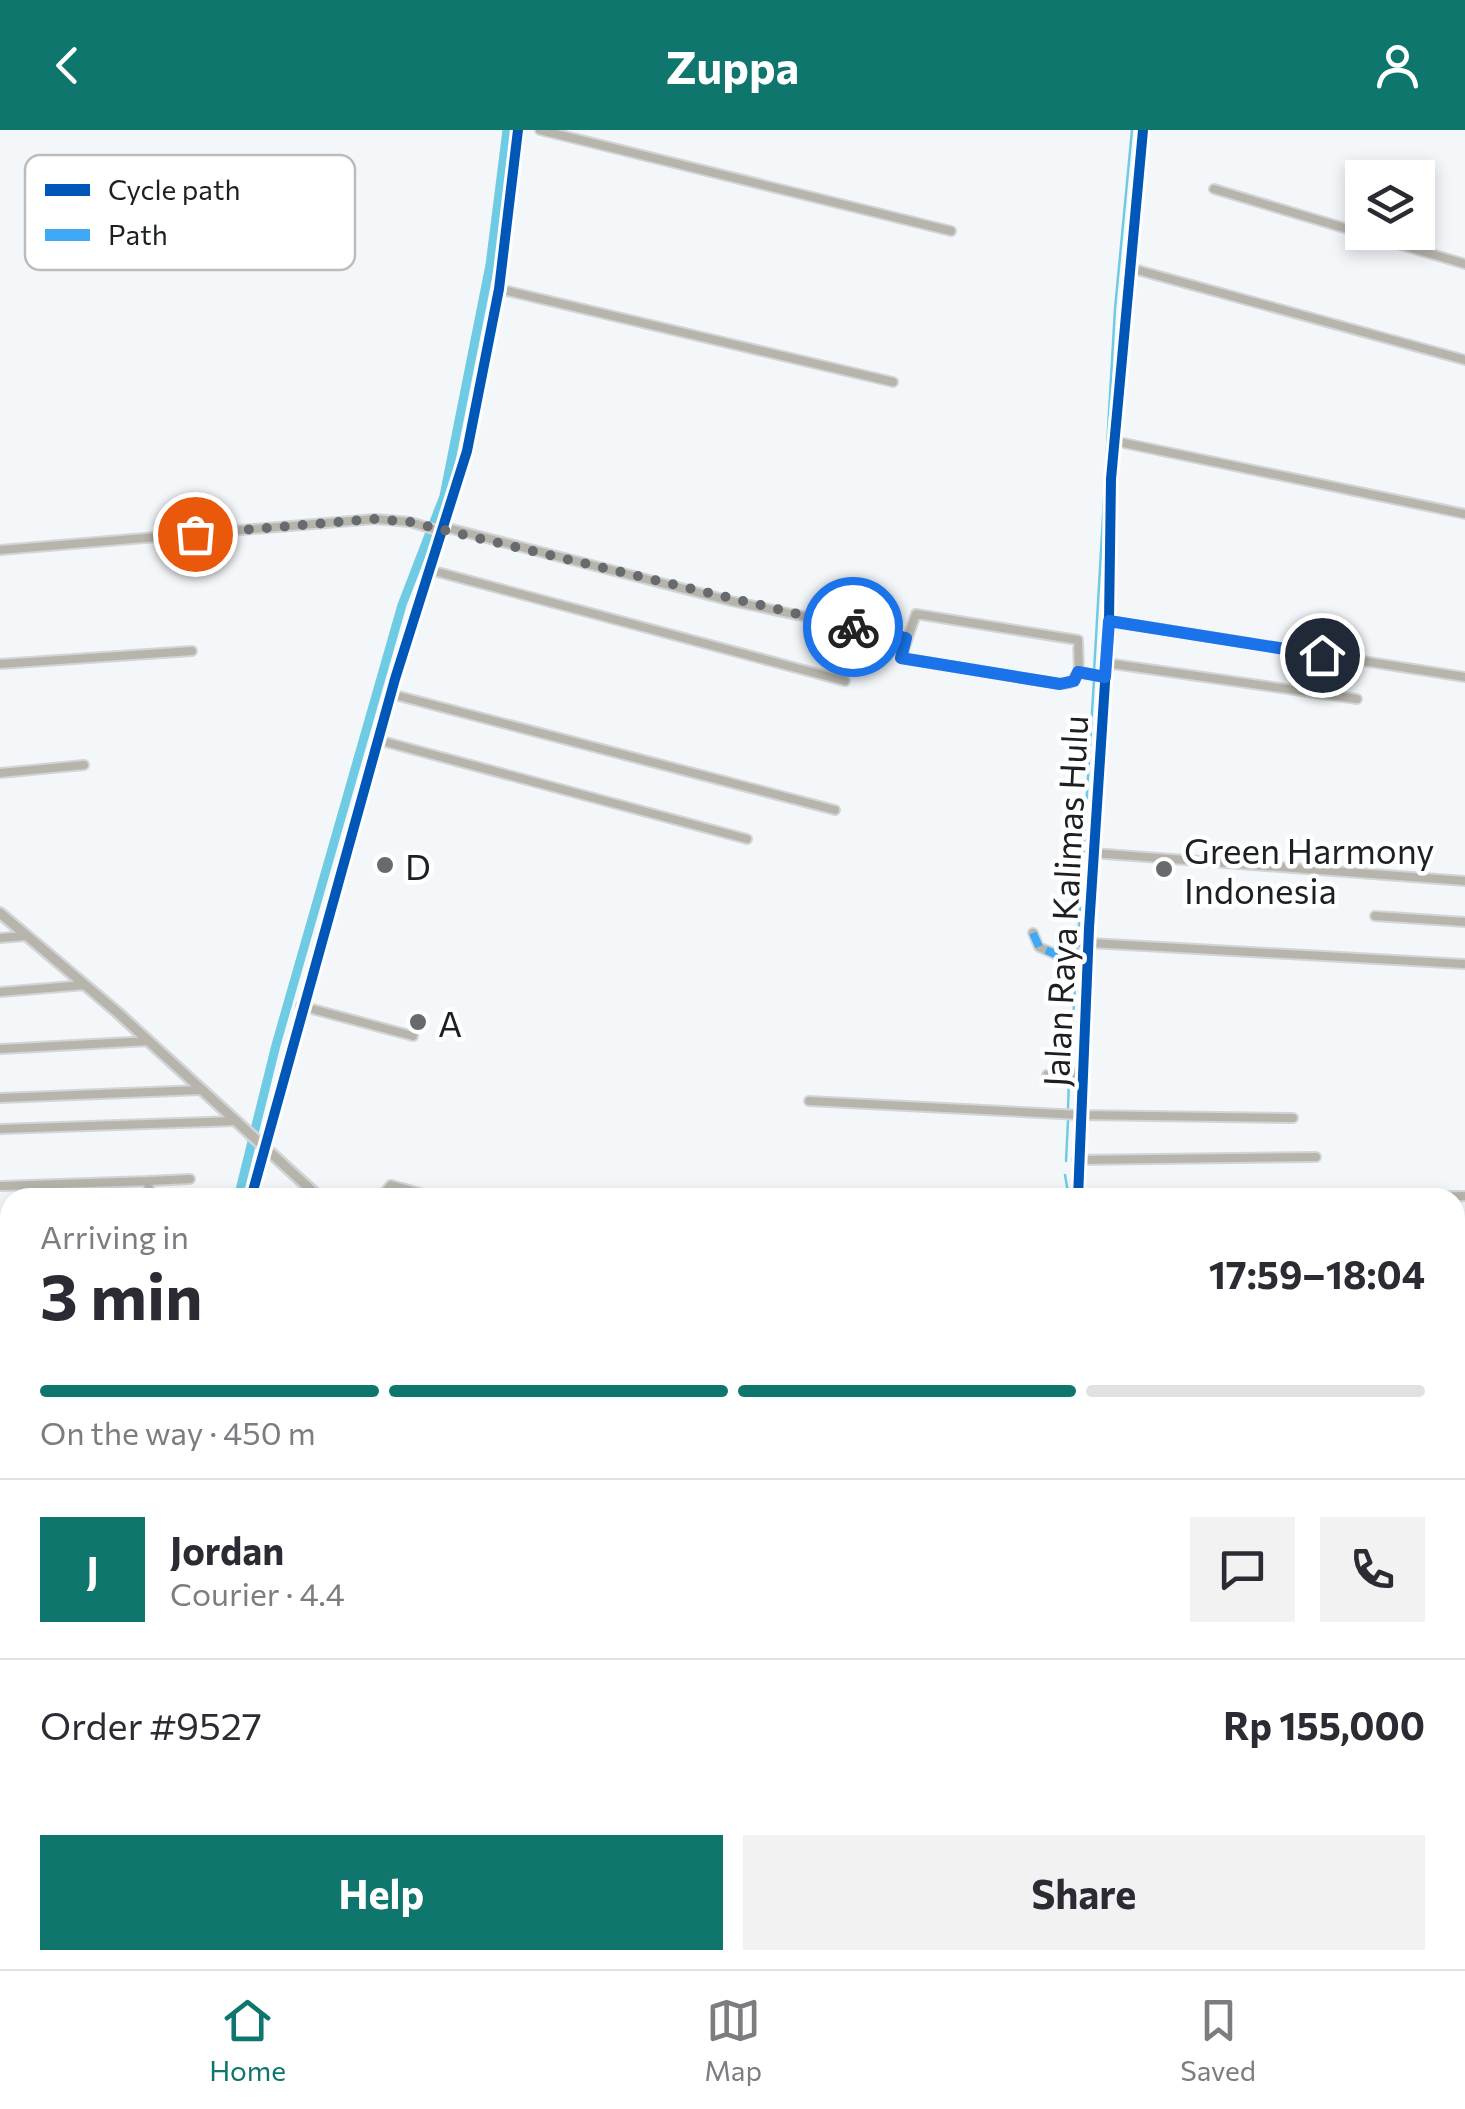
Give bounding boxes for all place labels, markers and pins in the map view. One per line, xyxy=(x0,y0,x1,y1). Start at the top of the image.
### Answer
pin xyxy=(153,492,238,577)
pin xyxy=(1280,613,1365,698)
place label: Green Harmony Indonesia xyxy=(1184,828,1434,911)
place label: D xyxy=(405,844,431,887)
marker: D xyxy=(374,854,396,876)
marker: Green Harmony Indonesia xyxy=(1153,858,1175,880)
place label: A xyxy=(438,1001,462,1044)
marker: A xyxy=(407,1011,429,1033)

